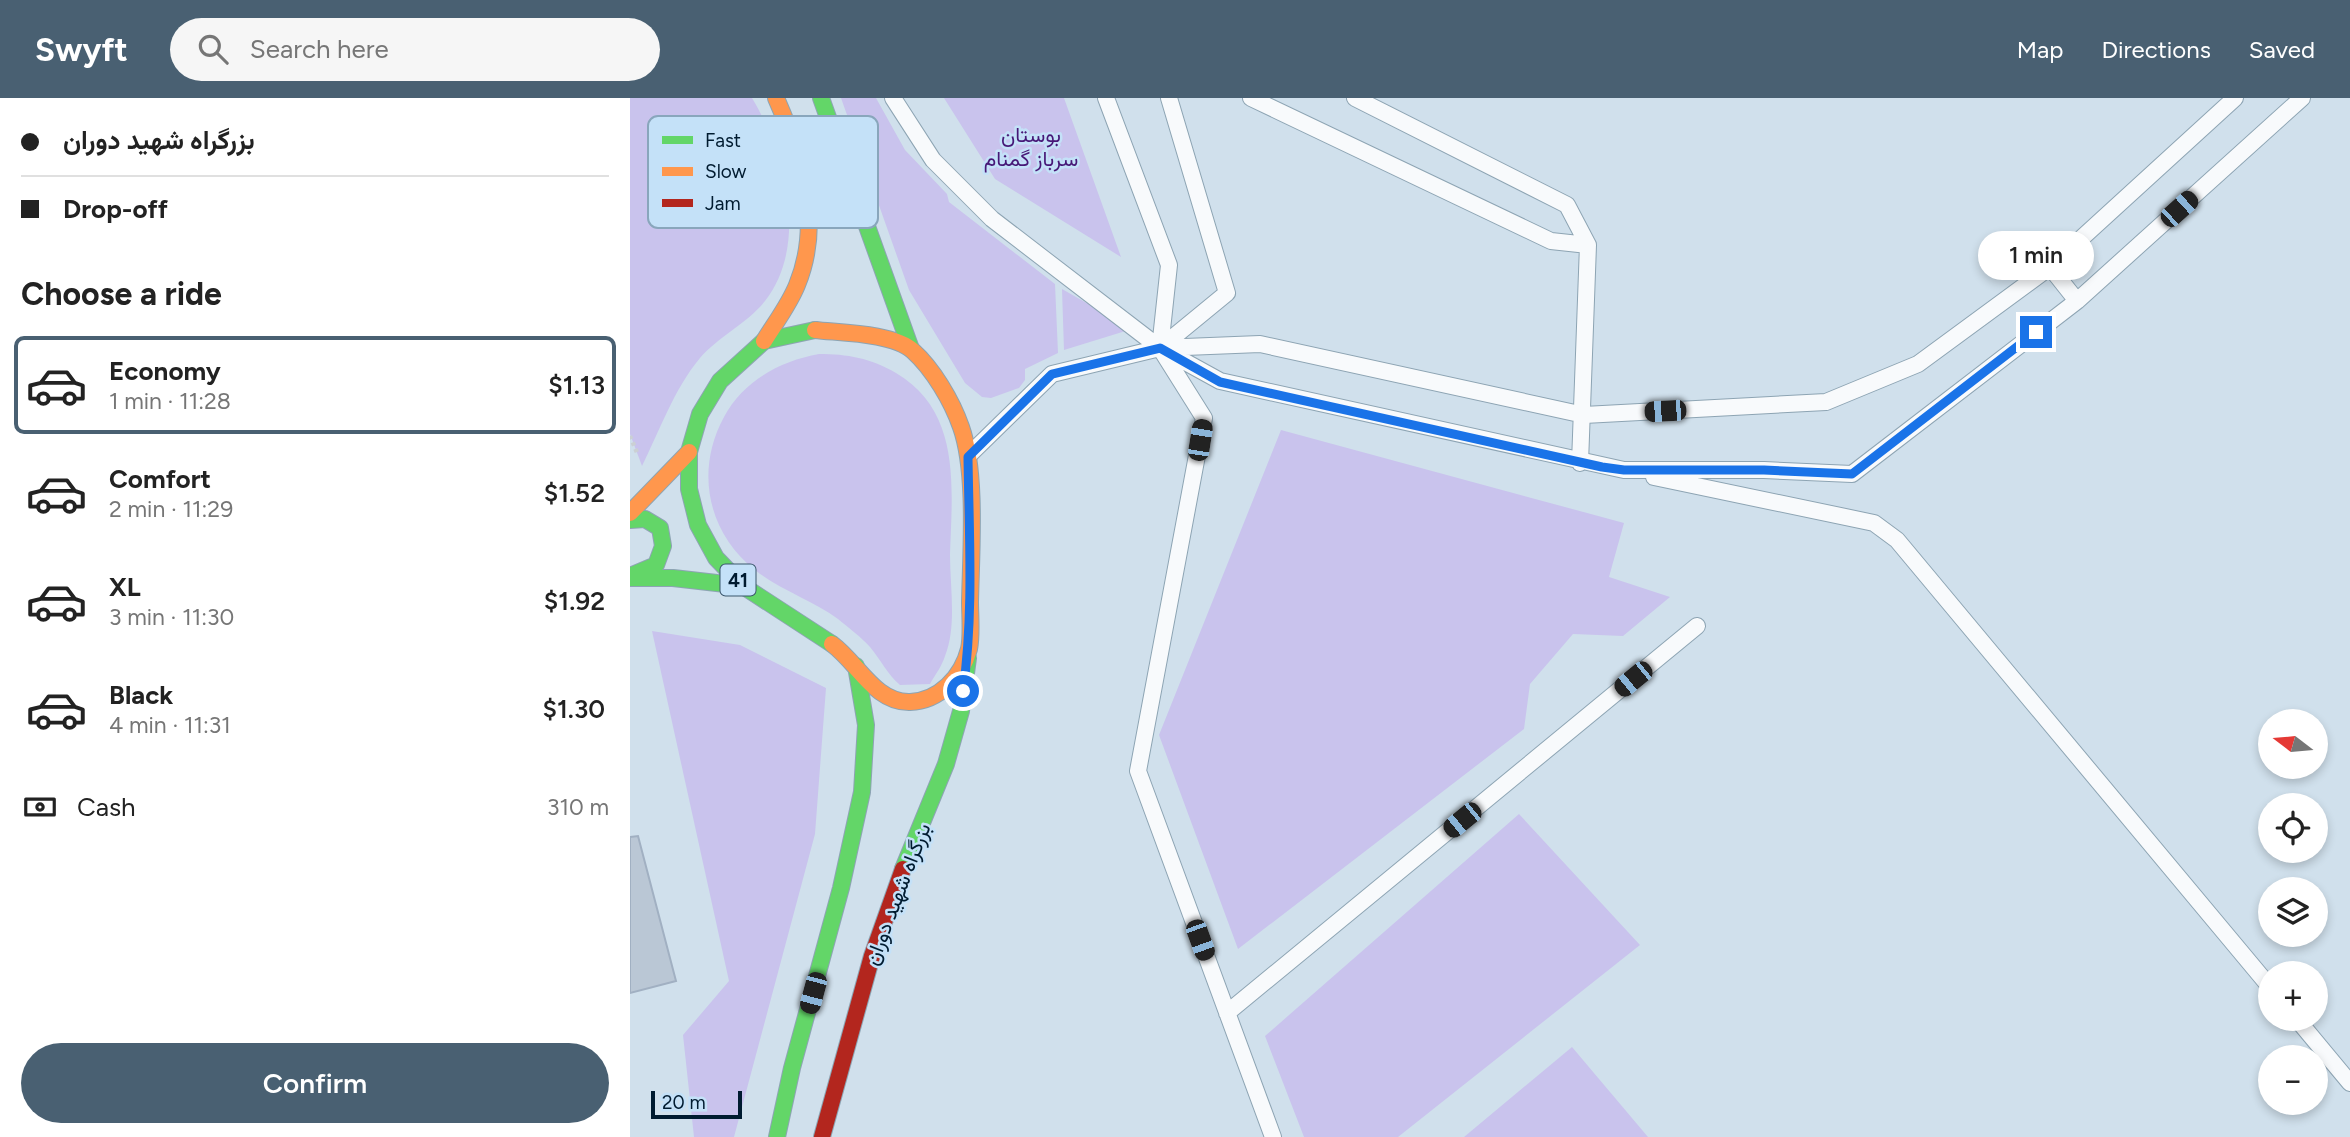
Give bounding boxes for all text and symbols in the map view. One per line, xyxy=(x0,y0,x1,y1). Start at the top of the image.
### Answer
search box xyxy=(170,18,660,81)
text: Swyft xyxy=(35,30,128,69)
icon: search xyxy=(194,30,232,68)
text: Search here xyxy=(250,33,389,65)
text: Map xyxy=(2017,35,2063,64)
text: Directions xyxy=(2101,35,2211,64)
text: Saved xyxy=(2249,35,2315,64)
legend xyxy=(648,116,878,228)
park label: بوستان سرباز گمنام xyxy=(984,122,1078,173)
text: بزرگراه شهید دوران xyxy=(63,124,255,156)
text: Fast xyxy=(705,129,741,152)
text: Slow xyxy=(705,160,747,183)
car xyxy=(2157,187,2202,231)
text: Jam xyxy=(705,192,741,215)
text: Drop-off xyxy=(63,193,168,225)
callout: 1 min xyxy=(1978,230,2094,280)
text: 1 min xyxy=(2009,241,2063,269)
text: Choose a ride xyxy=(21,275,222,313)
route end xyxy=(2020,316,2052,348)
icon: car xyxy=(25,354,88,417)
text: Economy xyxy=(109,355,221,387)
text: $1.13 xyxy=(548,369,605,401)
text: 1 min · 11:28 xyxy=(109,387,231,415)
car xyxy=(1644,399,1687,423)
car xyxy=(1187,418,1214,462)
icon: car xyxy=(25,462,88,525)
text: Comfort xyxy=(109,463,211,495)
text: $1.52 xyxy=(544,477,605,509)
text: 2 min · 11:29 xyxy=(109,495,233,523)
road number: 41 xyxy=(720,565,756,596)
icon: car xyxy=(25,570,88,633)
text: XL xyxy=(109,571,141,603)
text: $1.92 xyxy=(544,585,605,617)
text: 3 min · 11:30 xyxy=(109,603,234,631)
car xyxy=(1611,658,1656,700)
route start xyxy=(947,675,979,707)
icon: car xyxy=(25,678,88,741)
text: Black xyxy=(109,679,173,711)
text: $1.30 xyxy=(542,693,605,725)
north arrow xyxy=(2258,709,2328,779)
map controls xyxy=(2258,709,2328,1115)
text: 4 min · 11:31 xyxy=(109,711,231,739)
icon: cash xyxy=(21,788,59,826)
text: Cash xyxy=(77,791,136,823)
text: 310 m xyxy=(547,793,609,821)
button: locate xyxy=(2258,793,2328,863)
car xyxy=(1440,799,1485,841)
street label: بزرگراه شهید دوران xyxy=(858,819,937,969)
button: layers xyxy=(2258,877,2328,947)
car xyxy=(1183,917,1218,963)
button: + xyxy=(2258,961,2328,1031)
car xyxy=(798,970,829,1016)
button: Confirm xyxy=(21,1043,609,1123)
button: − xyxy=(2258,1045,2328,1115)
scale bar xyxy=(651,1088,742,1120)
text: 20 m xyxy=(662,1091,706,1114)

